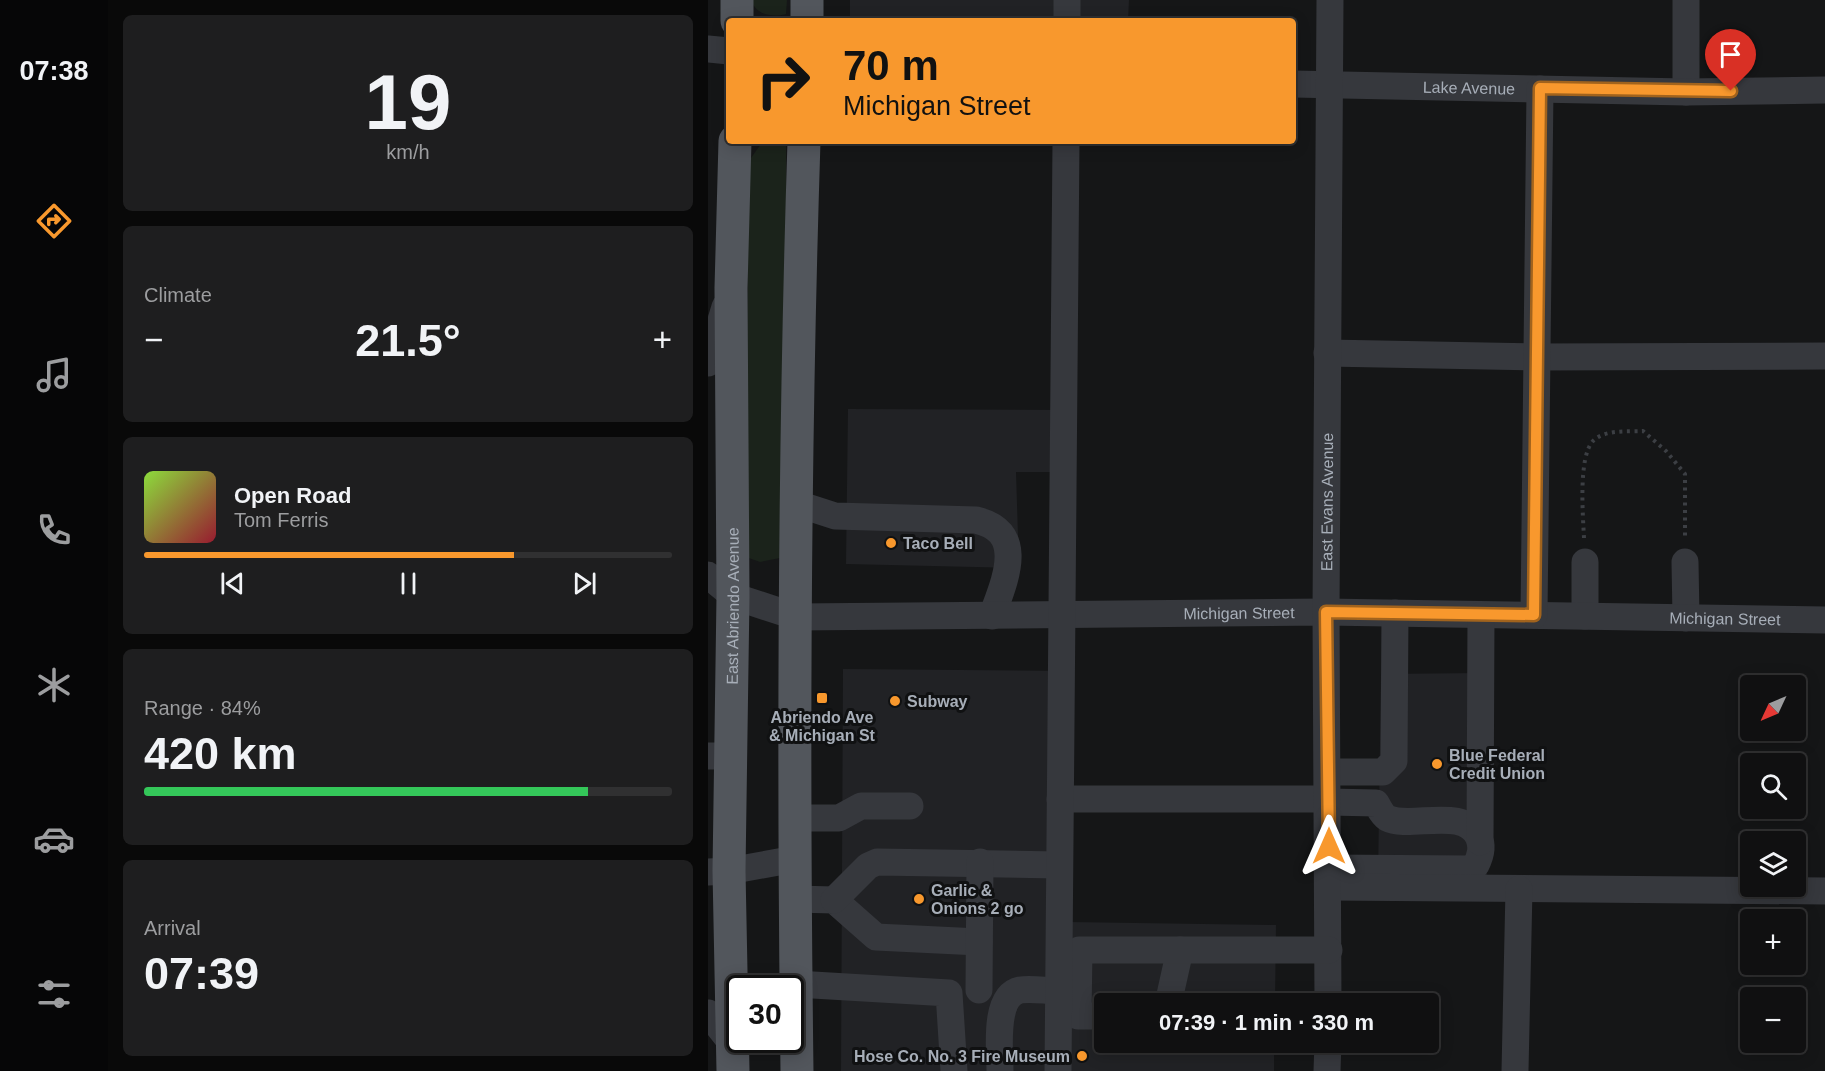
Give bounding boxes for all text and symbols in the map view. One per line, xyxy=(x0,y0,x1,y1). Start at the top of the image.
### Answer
pin xyxy=(1705,29,1756,91)
icon: arrive xyxy=(1714,38,1747,71)
icon: right xyxy=(744,42,822,120)
text: 70 m xyxy=(843,42,939,89)
text: 07:38 xyxy=(19,56,89,86)
text: 19 xyxy=(365,58,451,146)
street label: Lake Avenue xyxy=(1423,78,1515,97)
text: Michigan Street xyxy=(843,91,1031,121)
text: km/h xyxy=(386,141,430,163)
icon: directions xyxy=(33,200,75,242)
text: Climate xyxy=(144,284,212,306)
text: 21.5° xyxy=(355,315,461,366)
text: − xyxy=(144,321,163,358)
text: + xyxy=(653,321,672,358)
icon: music xyxy=(33,354,75,396)
street label: East Evans Avenue xyxy=(1318,433,1336,571)
text: Open Road xyxy=(234,483,351,508)
icon: phone xyxy=(33,509,75,551)
text: Tom Ferris xyxy=(234,509,328,531)
street label: East Abriendo Avenue xyxy=(723,527,742,685)
place label: Taco Bell xyxy=(903,535,973,552)
marker: Taco Bell xyxy=(884,536,898,550)
icon: previous xyxy=(216,567,249,600)
icon: pause xyxy=(392,567,425,600)
icon: next xyxy=(568,567,601,600)
street label: Michigan Street xyxy=(1183,604,1295,622)
street label: Michigan Street xyxy=(1669,609,1781,628)
icon: climate xyxy=(33,664,75,706)
north arrow xyxy=(1740,675,1806,741)
map controls xyxy=(1740,675,1806,1053)
marker: Abriendo Ave & Michigan St xyxy=(815,691,829,705)
place label: Subway xyxy=(907,693,968,710)
marker: Subway xyxy=(888,694,902,708)
text: Range · 84% xyxy=(144,697,261,719)
place label: Abriendo Ave & Michigan St xyxy=(769,709,876,744)
text: 420 km xyxy=(144,728,297,779)
place label: Blue Federal Credit Union xyxy=(1449,747,1545,782)
button: search xyxy=(1740,753,1806,819)
marker: Blue Federal Credit Union xyxy=(1430,757,1444,771)
position arrow xyxy=(1297,814,1361,878)
icon: car xyxy=(33,818,75,860)
button: layers xyxy=(1740,831,1806,897)
place label: Garlic & Onions 2 go xyxy=(931,882,1024,917)
marker: Garlic & Onions 2 go xyxy=(912,892,926,906)
button: + xyxy=(1740,909,1806,975)
text: Arrival xyxy=(144,917,201,939)
text: 07:39 xyxy=(144,948,259,999)
icon: filters xyxy=(33,973,75,1015)
speed limit sign: 30 xyxy=(726,975,804,1053)
button: − xyxy=(1740,987,1806,1053)
text: 07:39 · 1 min · 330 m xyxy=(1159,1010,1374,1035)
place label: Hose Co. No. 3 Fire Museum xyxy=(854,1048,1070,1065)
marker: Hose Co. No. 3 Fire Museum xyxy=(1075,1049,1089,1063)

